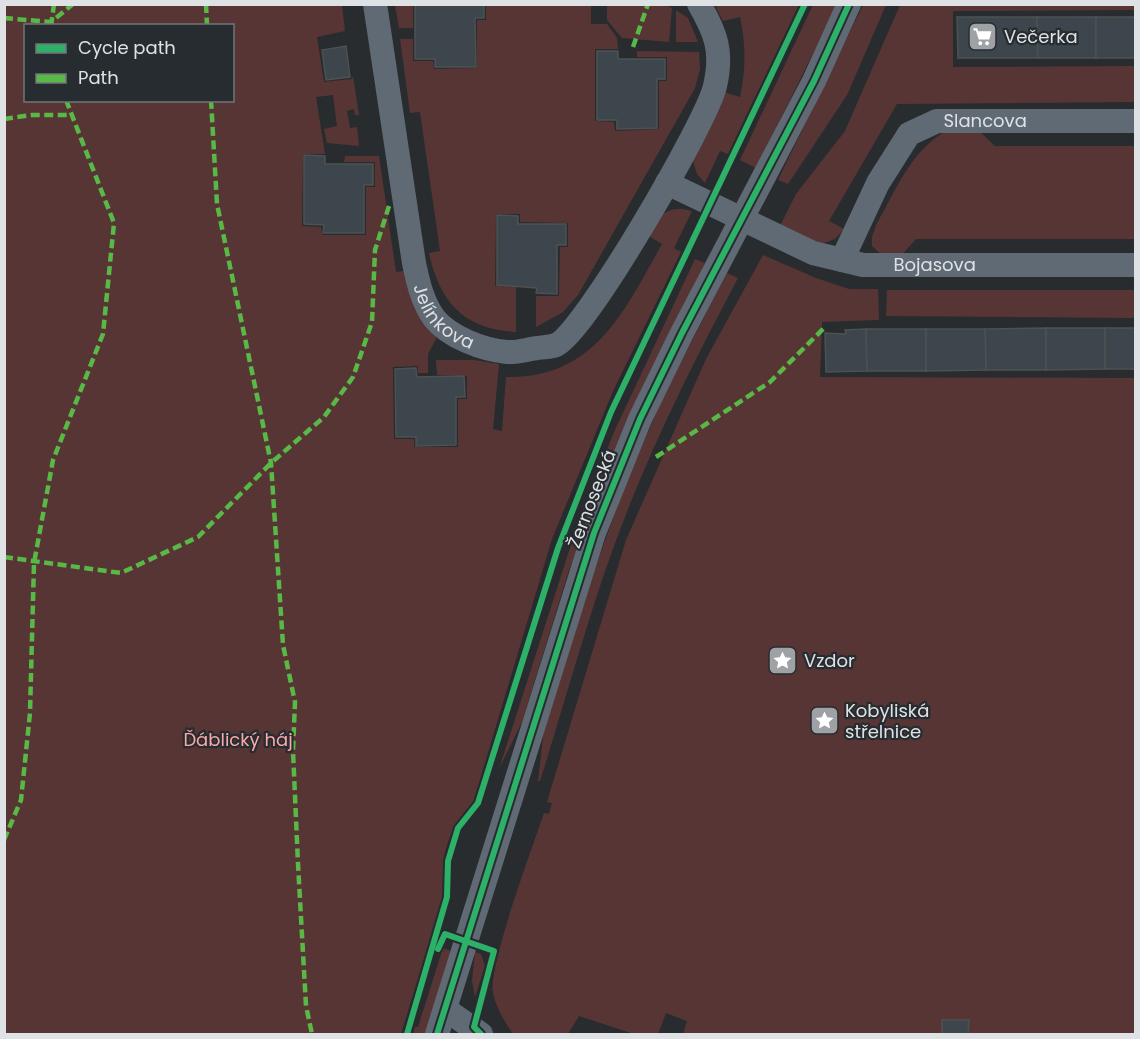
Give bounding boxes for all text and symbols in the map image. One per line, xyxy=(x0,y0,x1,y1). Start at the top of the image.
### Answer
supermarket icon: Večerka xyxy=(967,21,999,53)
legend xyxy=(24,24,234,102)
place label: Večerka xyxy=(1004,24,1078,49)
text: Cycle path xyxy=(78,35,176,60)
text: Path xyxy=(78,65,119,90)
street label: Slancova xyxy=(943,108,1027,133)
street label: Bojasova xyxy=(893,252,976,277)
street label: Jelínkova xyxy=(407,281,478,355)
street label: Žernosecká xyxy=(561,446,622,552)
place icon: Vzdor xyxy=(767,645,799,677)
place label: Vzdor xyxy=(804,648,855,673)
place label: Kobyliská střelnice xyxy=(845,698,929,744)
place icon: Kobyliská střelnice xyxy=(808,705,840,737)
park label: Ďáblický háj xyxy=(183,727,293,752)

